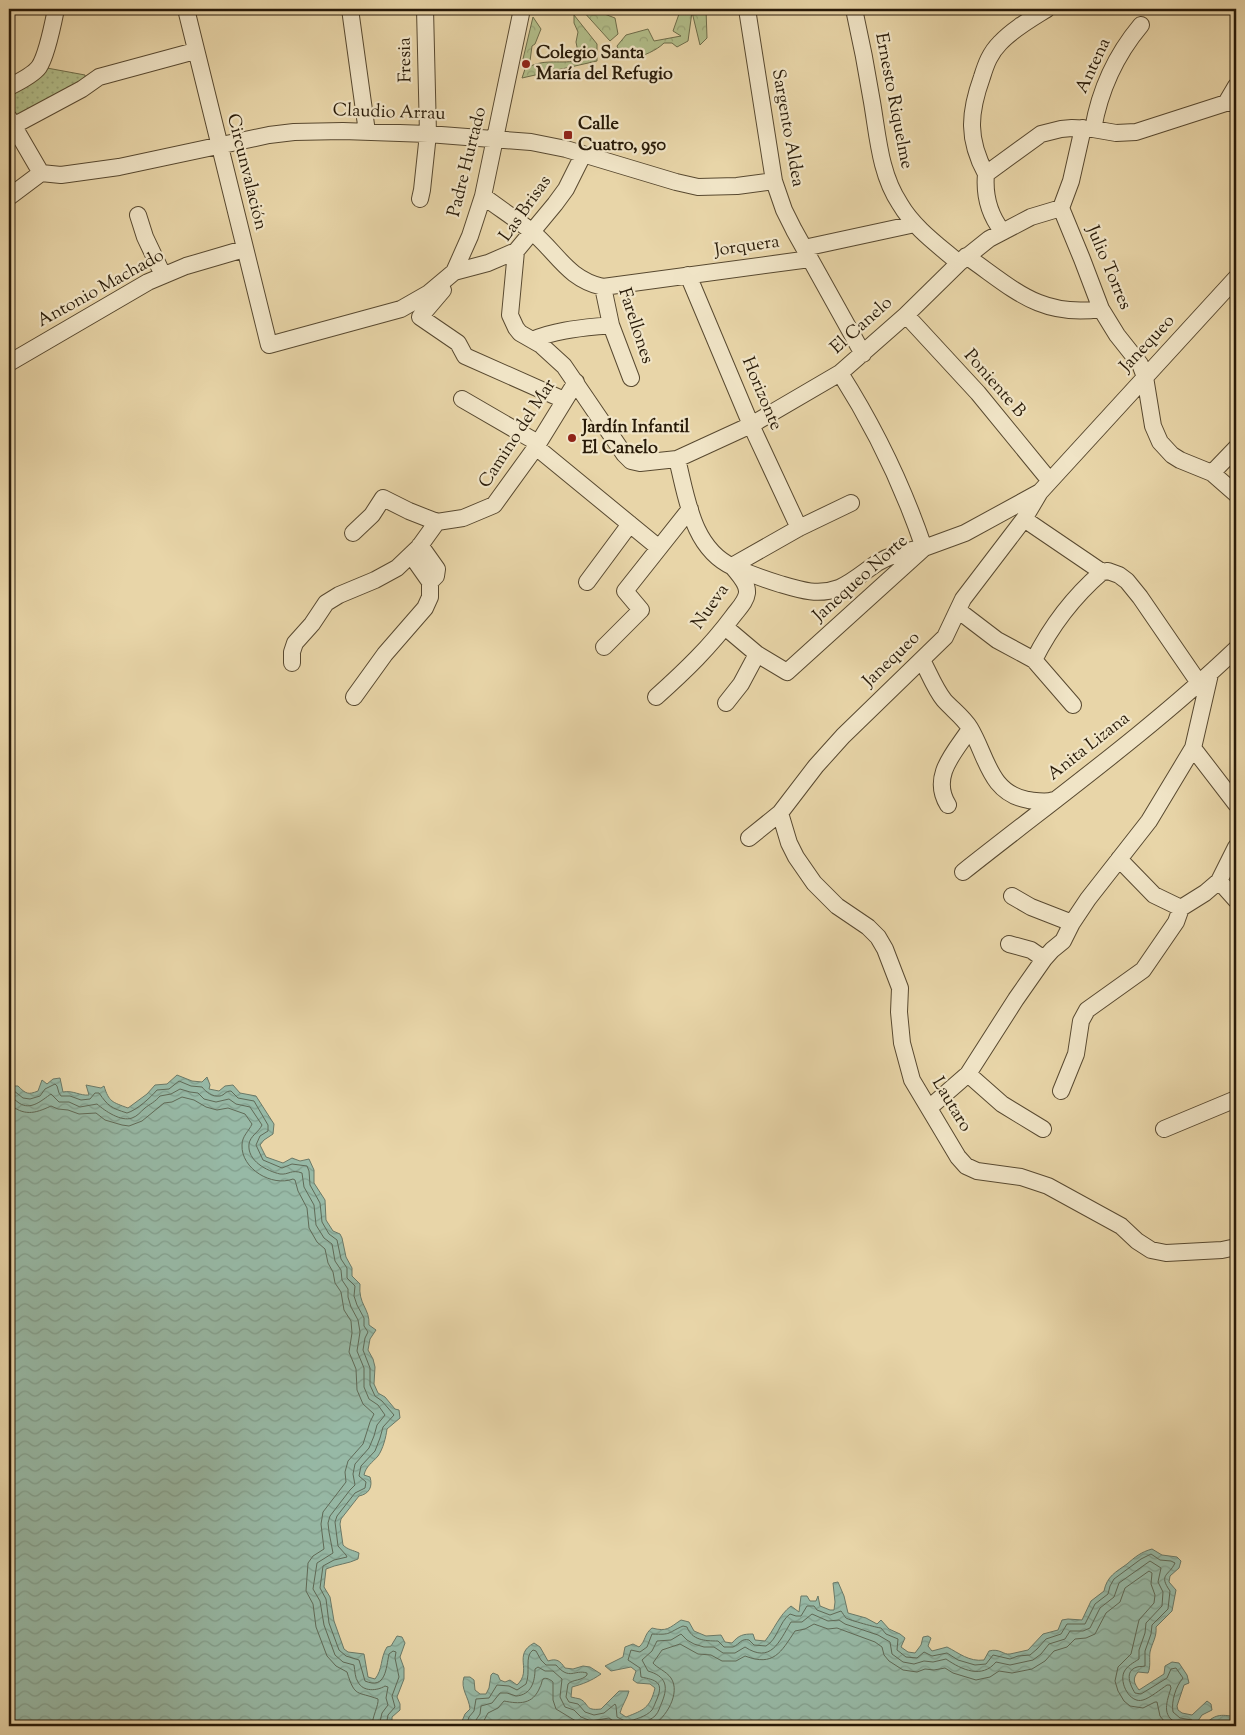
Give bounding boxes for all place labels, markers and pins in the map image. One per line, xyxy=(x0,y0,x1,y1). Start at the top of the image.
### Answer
place label: Colegio Santa María del Refugio xyxy=(536,41,673,88)
marker: Colegio Santa María del Refugio xyxy=(520,58,532,70)
place label: Calle Cuatro, 950 xyxy=(578,112,666,159)
marker: Calle Cuatro, 950 xyxy=(562,129,574,141)
place label: Jardín Infantil El Canelo xyxy=(580,415,691,462)
marker: Jardín Infantil El Canelo xyxy=(566,432,578,444)

